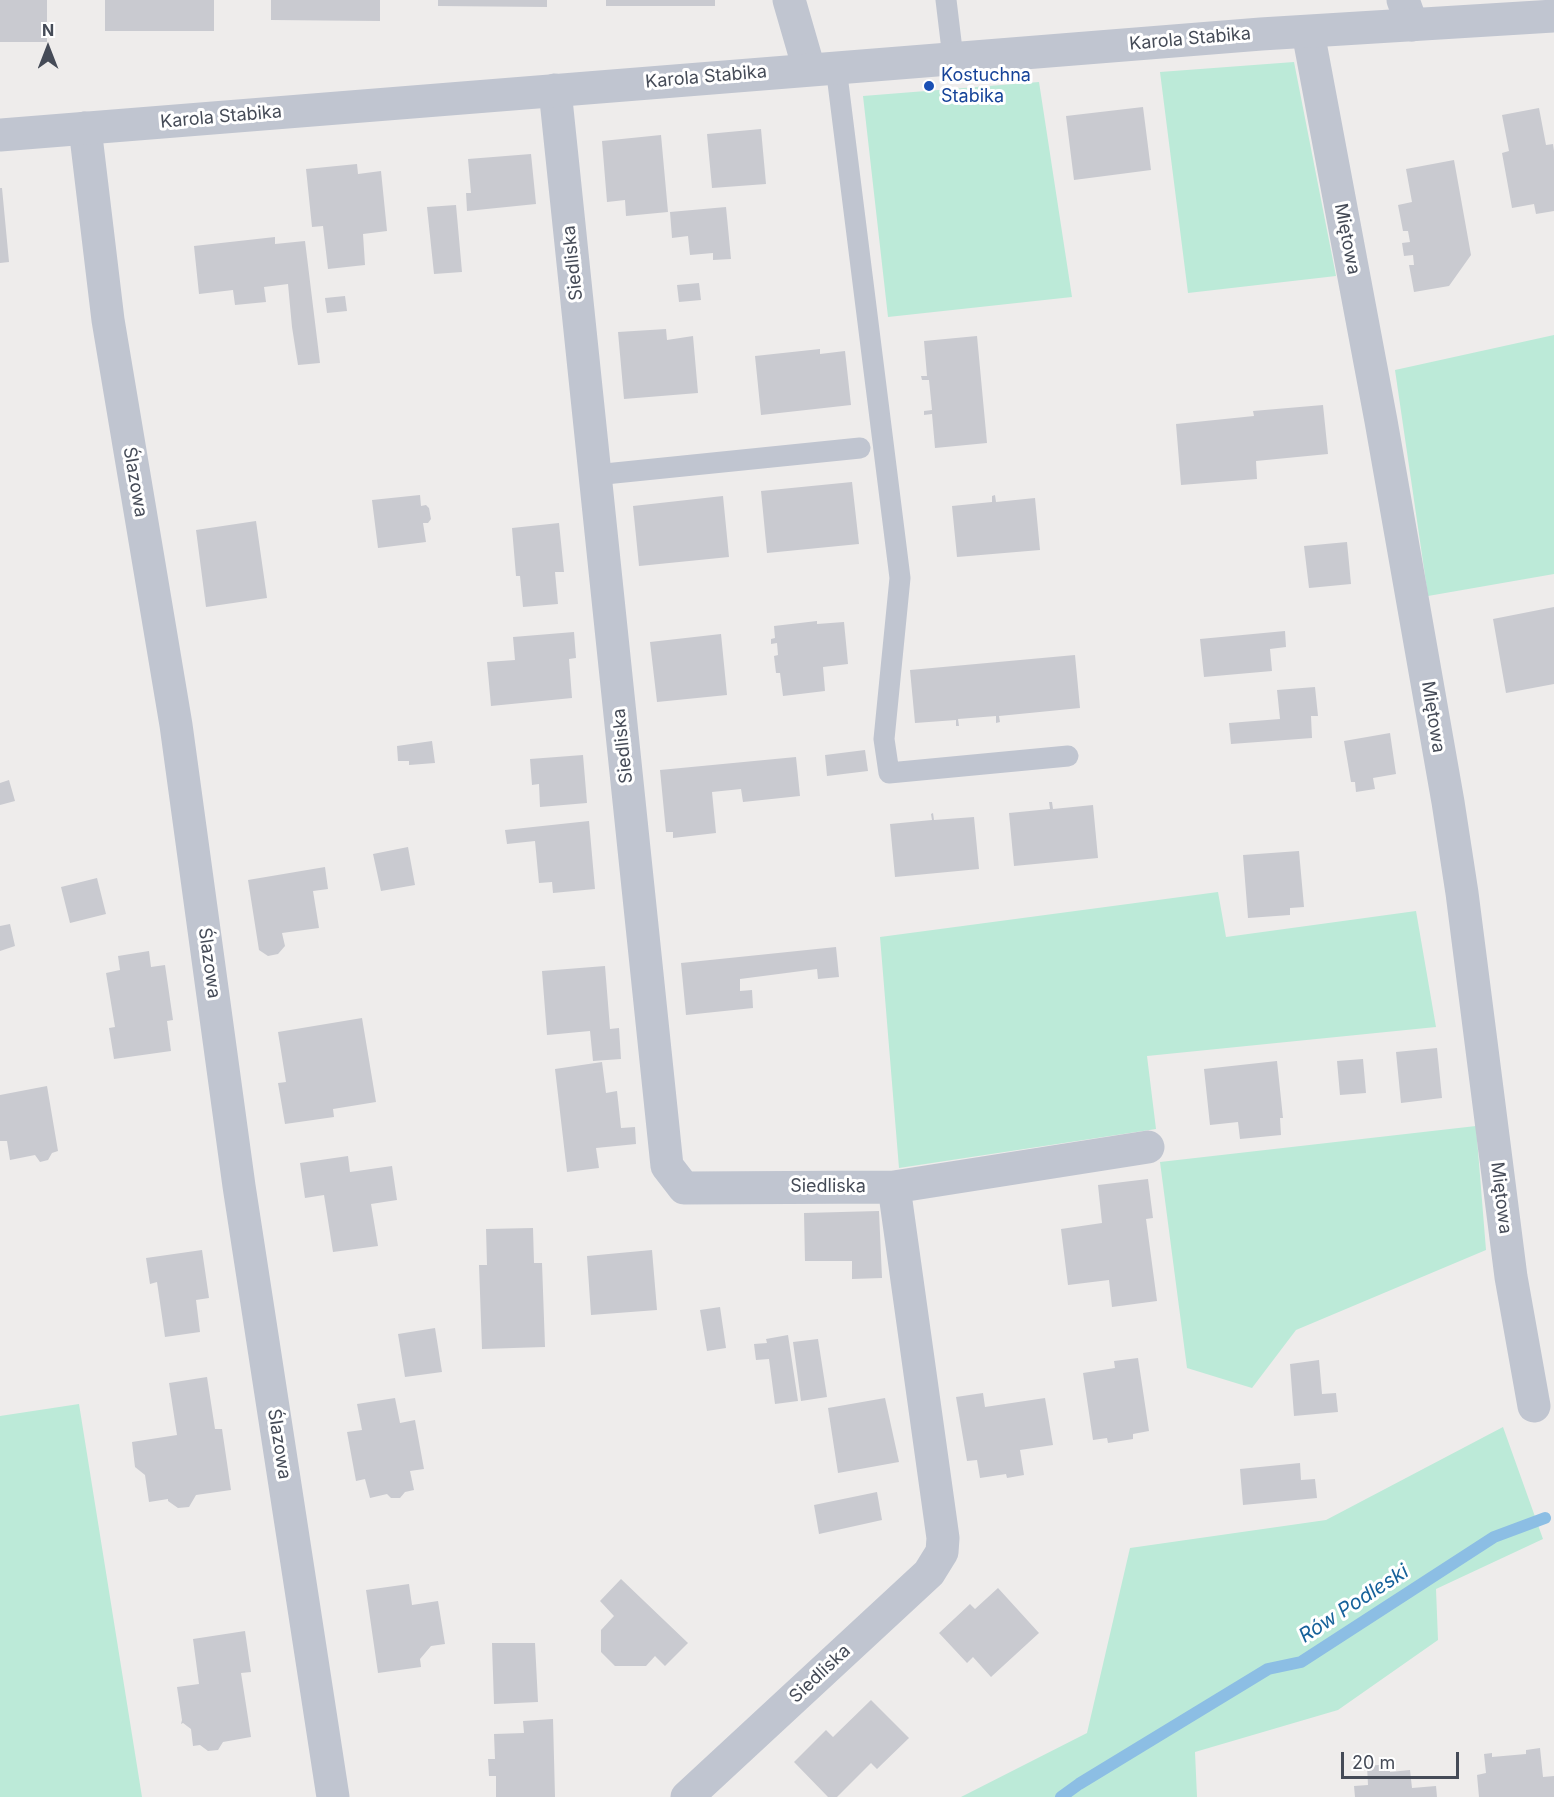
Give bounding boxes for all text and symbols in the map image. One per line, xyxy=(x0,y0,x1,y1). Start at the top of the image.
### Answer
north arrow xyxy=(18,18,78,78)
text: N xyxy=(42,20,54,40)
street label: Karola Stabika xyxy=(1128,23,1252,55)
street label: Karola Stabika xyxy=(644,61,768,93)
place label: Kostuchna Stabika xyxy=(941,65,1031,107)
marker: Kostuchna Stabika xyxy=(922,79,936,93)
street label: Karola Stabika xyxy=(159,101,283,133)
street label: Miętowa xyxy=(1330,202,1364,276)
street label: Siedliska xyxy=(558,224,588,302)
street label: Ślazowa xyxy=(118,445,152,519)
street label: Miętowa xyxy=(1417,680,1449,754)
street label: Siedliska xyxy=(608,707,638,785)
street label: Ślazowa xyxy=(193,926,225,1000)
street label: Miętowa xyxy=(1486,1161,1516,1235)
street label: Siedliska xyxy=(790,1176,866,1198)
street label: Ślazowa xyxy=(263,1407,295,1481)
water label: Rów Podleski xyxy=(1295,1560,1413,1648)
street label: Siedliska xyxy=(785,1640,855,1708)
scale bar xyxy=(1344,1740,1462,1778)
text: 20 m xyxy=(1352,1752,1395,1773)

